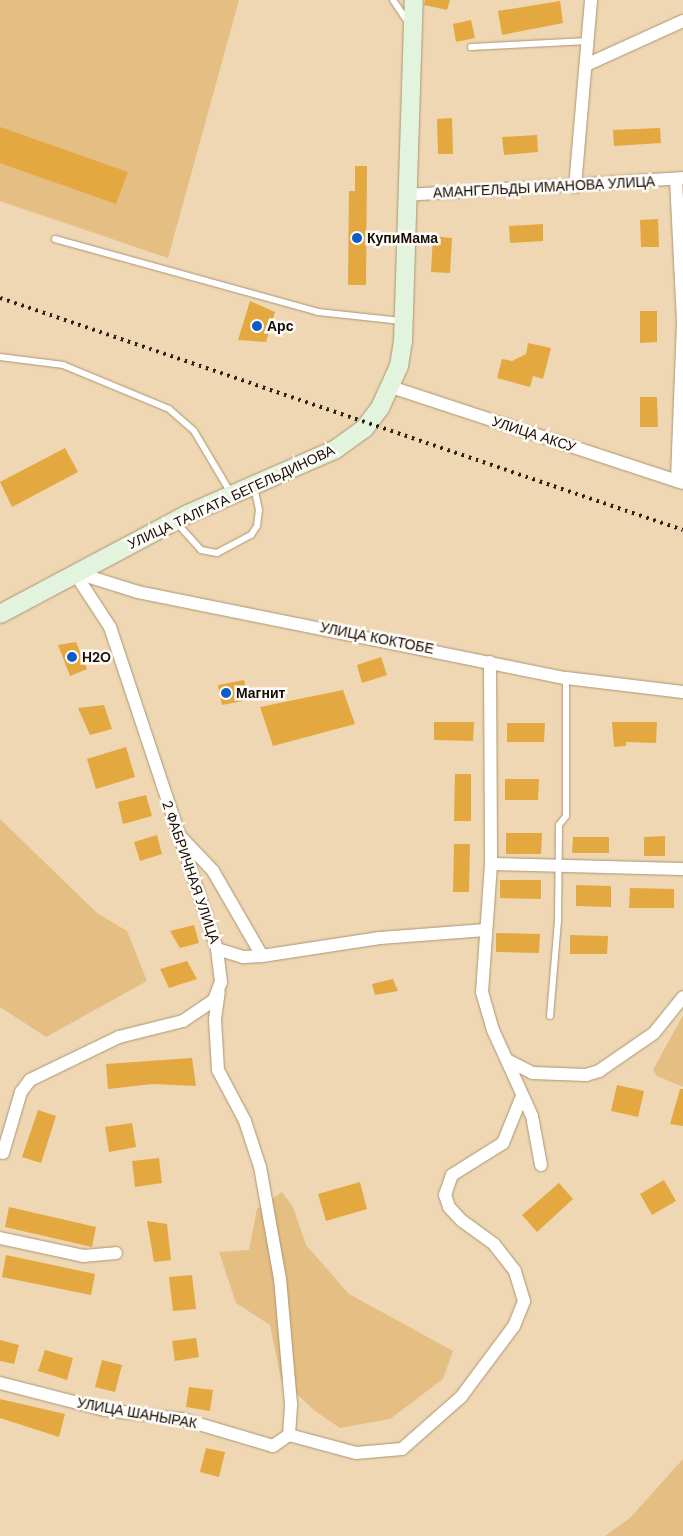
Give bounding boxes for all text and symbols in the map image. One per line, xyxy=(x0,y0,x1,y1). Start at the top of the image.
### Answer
street label: АМАНГЕЛЬДЫ ИМАНОВА УЛИЦА xyxy=(433,173,655,201)
place label: КупиМама xyxy=(367,230,438,246)
marker: КупиМама xyxy=(351,232,363,244)
place label: Арс xyxy=(267,318,293,334)
marker: Арс xyxy=(251,320,263,332)
street label: УЛИЦА АКСУ xyxy=(490,413,578,455)
street label: УЛИЦА ТАЛГАТА БЕГЕЛЬДИНОВА xyxy=(125,442,337,552)
street label: УЛИЦА КОКТОБЕ xyxy=(319,619,435,657)
place label: H2O xyxy=(82,649,111,665)
marker: H2O xyxy=(66,651,78,663)
place label: Магнит xyxy=(236,685,285,701)
marker: Магнит xyxy=(220,687,232,699)
street label: 2 ФАБРИЧНАЯ УЛИЦА xyxy=(159,798,223,946)
street label: УЛИЦА ШАНЫРАК xyxy=(76,1394,198,1432)

